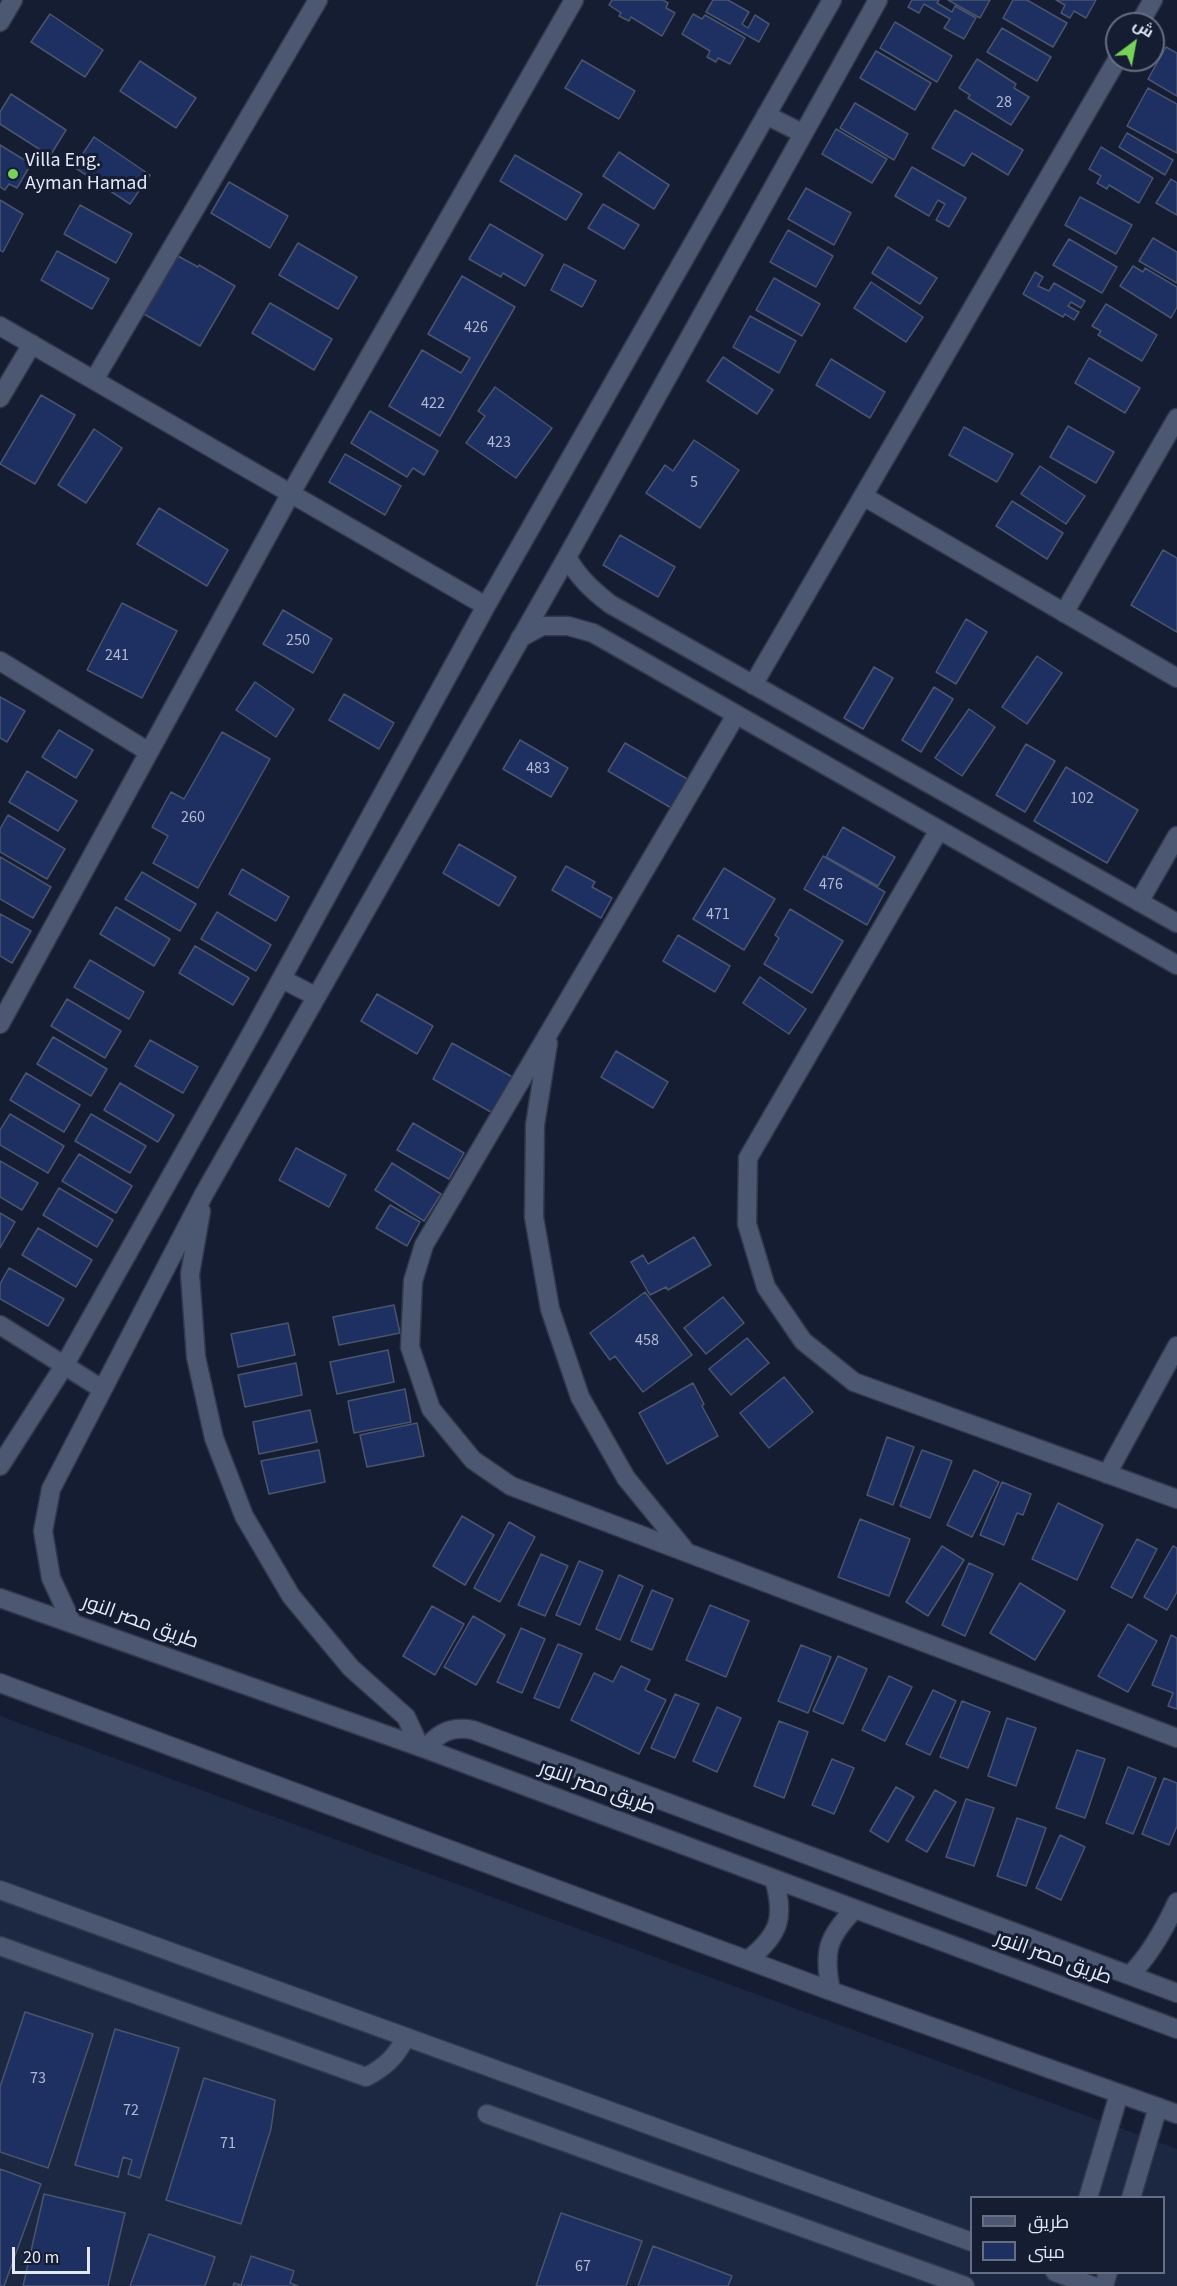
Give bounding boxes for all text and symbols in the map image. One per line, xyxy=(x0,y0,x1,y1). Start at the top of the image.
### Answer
north arrow xyxy=(1105,12,1165,72)
text: ش xyxy=(1129,14,1158,43)
house number: 28 xyxy=(996,93,1012,113)
place label: Villa Eng. Ayman Hamad xyxy=(25,150,148,197)
marker: Villa Eng. Ayman Hamad xyxy=(6,167,20,181)
house number: 426 xyxy=(464,318,488,338)
house number: 422 xyxy=(421,394,445,414)
house number: 423 xyxy=(487,433,511,453)
house number: 5 xyxy=(690,473,698,493)
house number: 250 xyxy=(286,631,310,651)
house number: 241 xyxy=(105,646,129,666)
house number: 483 xyxy=(526,759,550,779)
house number: 102 xyxy=(1070,789,1094,809)
house number: 260 xyxy=(181,808,205,828)
house number: 476 xyxy=(819,875,843,895)
house number: 471 xyxy=(706,905,730,925)
house number: 458 xyxy=(635,1331,659,1351)
street label: طريق مصر النور xyxy=(78,1591,202,1655)
street label: طريق مصر النور xyxy=(535,1757,659,1821)
street label: طريق مصر النور xyxy=(991,1927,1115,1991)
house number: 73 xyxy=(30,2069,46,2089)
house number: 72 xyxy=(123,2101,139,2121)
house number: 71 xyxy=(220,2134,236,2154)
legend xyxy=(970,2196,1165,2274)
text: طريق xyxy=(1028,2210,1069,2235)
scale bar xyxy=(15,2235,93,2273)
text: مبنى xyxy=(1028,2240,1065,2265)
text: 20 m xyxy=(23,2245,59,2270)
house number: 67 xyxy=(575,2257,591,2277)

